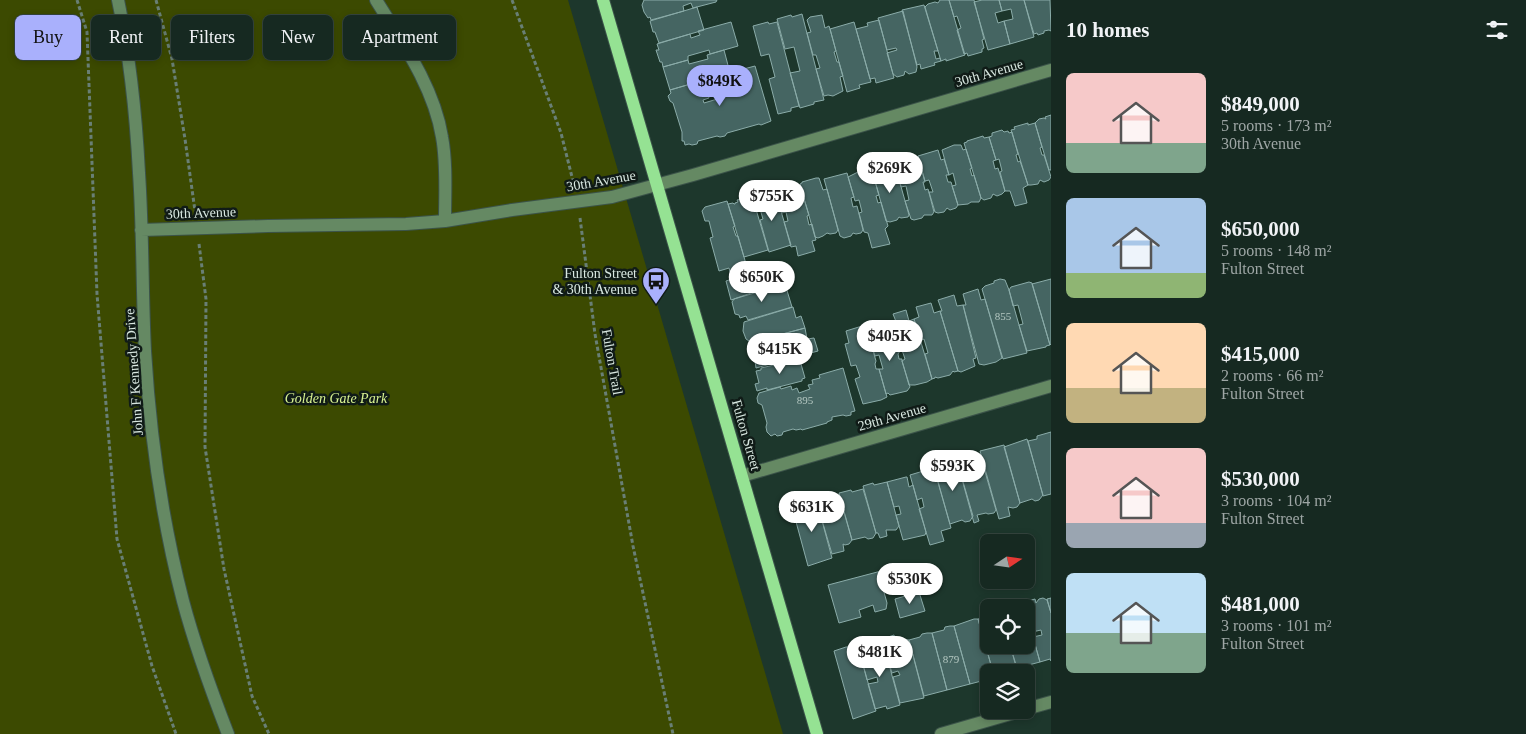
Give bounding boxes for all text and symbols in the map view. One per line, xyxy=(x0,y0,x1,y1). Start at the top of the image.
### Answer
chip: Buy xyxy=(15,15,81,60)
chip: Rent xyxy=(91,15,161,60)
chip: Filters xyxy=(171,15,253,60)
chip: New xyxy=(263,15,333,60)
chip: Apartment xyxy=(343,15,456,60)
icon: filters xyxy=(1483,16,1511,44)
text: 10 homes xyxy=(1066,18,1149,42)
street label: 30th Avenue xyxy=(953,56,1025,90)
pin: $849K xyxy=(685,64,755,107)
text: $849K xyxy=(698,72,742,89)
text: $849,000 xyxy=(1221,92,1300,116)
icon: home xyxy=(1106,93,1166,153)
text: 5 rooms · 173 m² xyxy=(1221,117,1332,134)
text: 30th Avenue xyxy=(1221,135,1301,152)
pin: $269K xyxy=(855,152,925,194)
text: $269K xyxy=(868,159,912,176)
street label: 30th Avenue xyxy=(565,168,637,194)
pin: $755K xyxy=(737,180,807,222)
text: $755K xyxy=(750,187,794,204)
street label: 30th Avenue xyxy=(166,204,236,222)
text: $650,000 xyxy=(1221,217,1300,241)
icon: home xyxy=(1106,218,1166,278)
text: 5 rooms · 148 m² xyxy=(1221,242,1332,259)
pin: $650K xyxy=(727,260,797,303)
text: Fulton Street xyxy=(1221,260,1304,277)
place label: Fulton Street & 30th Avenue xyxy=(552,266,637,297)
bus stop icon: Fulton Street & 30th Avenue xyxy=(641,266,671,305)
text: $650K xyxy=(740,268,784,285)
street label: John F Kennedy Drive xyxy=(122,308,146,436)
house number: 855 xyxy=(995,310,1012,322)
pin: $405K xyxy=(855,320,925,362)
text: $405K xyxy=(868,327,912,344)
street label: Fulton Trail xyxy=(599,328,625,396)
pin: $415K xyxy=(745,332,815,375)
text: $415K xyxy=(758,340,802,357)
text: $415,000 xyxy=(1221,342,1300,366)
icon: home xyxy=(1106,343,1166,403)
text: 2 rooms · 66 m² xyxy=(1221,367,1324,384)
text: Fulton Street xyxy=(1221,385,1304,402)
park label: Golden Gate Park xyxy=(285,391,388,406)
house number: 895 xyxy=(797,394,814,406)
street label: Fulton Street xyxy=(729,398,763,472)
street label: 29th Avenue xyxy=(856,400,928,434)
pin: $593K xyxy=(918,450,988,492)
text: $593K xyxy=(931,457,975,474)
text: $530,000 xyxy=(1221,467,1300,491)
icon: home xyxy=(1106,468,1166,528)
pin: $631K xyxy=(777,490,847,533)
text: 3 rooms · 104 m² xyxy=(1221,492,1332,509)
text: $631K xyxy=(790,498,834,515)
text: Fulton Street xyxy=(1221,510,1304,527)
north arrow xyxy=(980,534,1035,589)
map controls xyxy=(980,534,1035,719)
pin: $530K xyxy=(875,562,945,605)
text: $530K xyxy=(888,570,932,587)
text: $481,000 xyxy=(1221,592,1300,616)
icon: home xyxy=(1106,593,1166,653)
button: locate xyxy=(980,599,1035,654)
text: 3 rooms · 101 m² xyxy=(1221,617,1332,634)
text: Fulton Street xyxy=(1221,635,1304,652)
pin: $481K xyxy=(845,636,915,678)
text: $481K xyxy=(858,643,902,660)
house number: 879 xyxy=(943,653,960,665)
button: layers xyxy=(980,664,1035,719)

